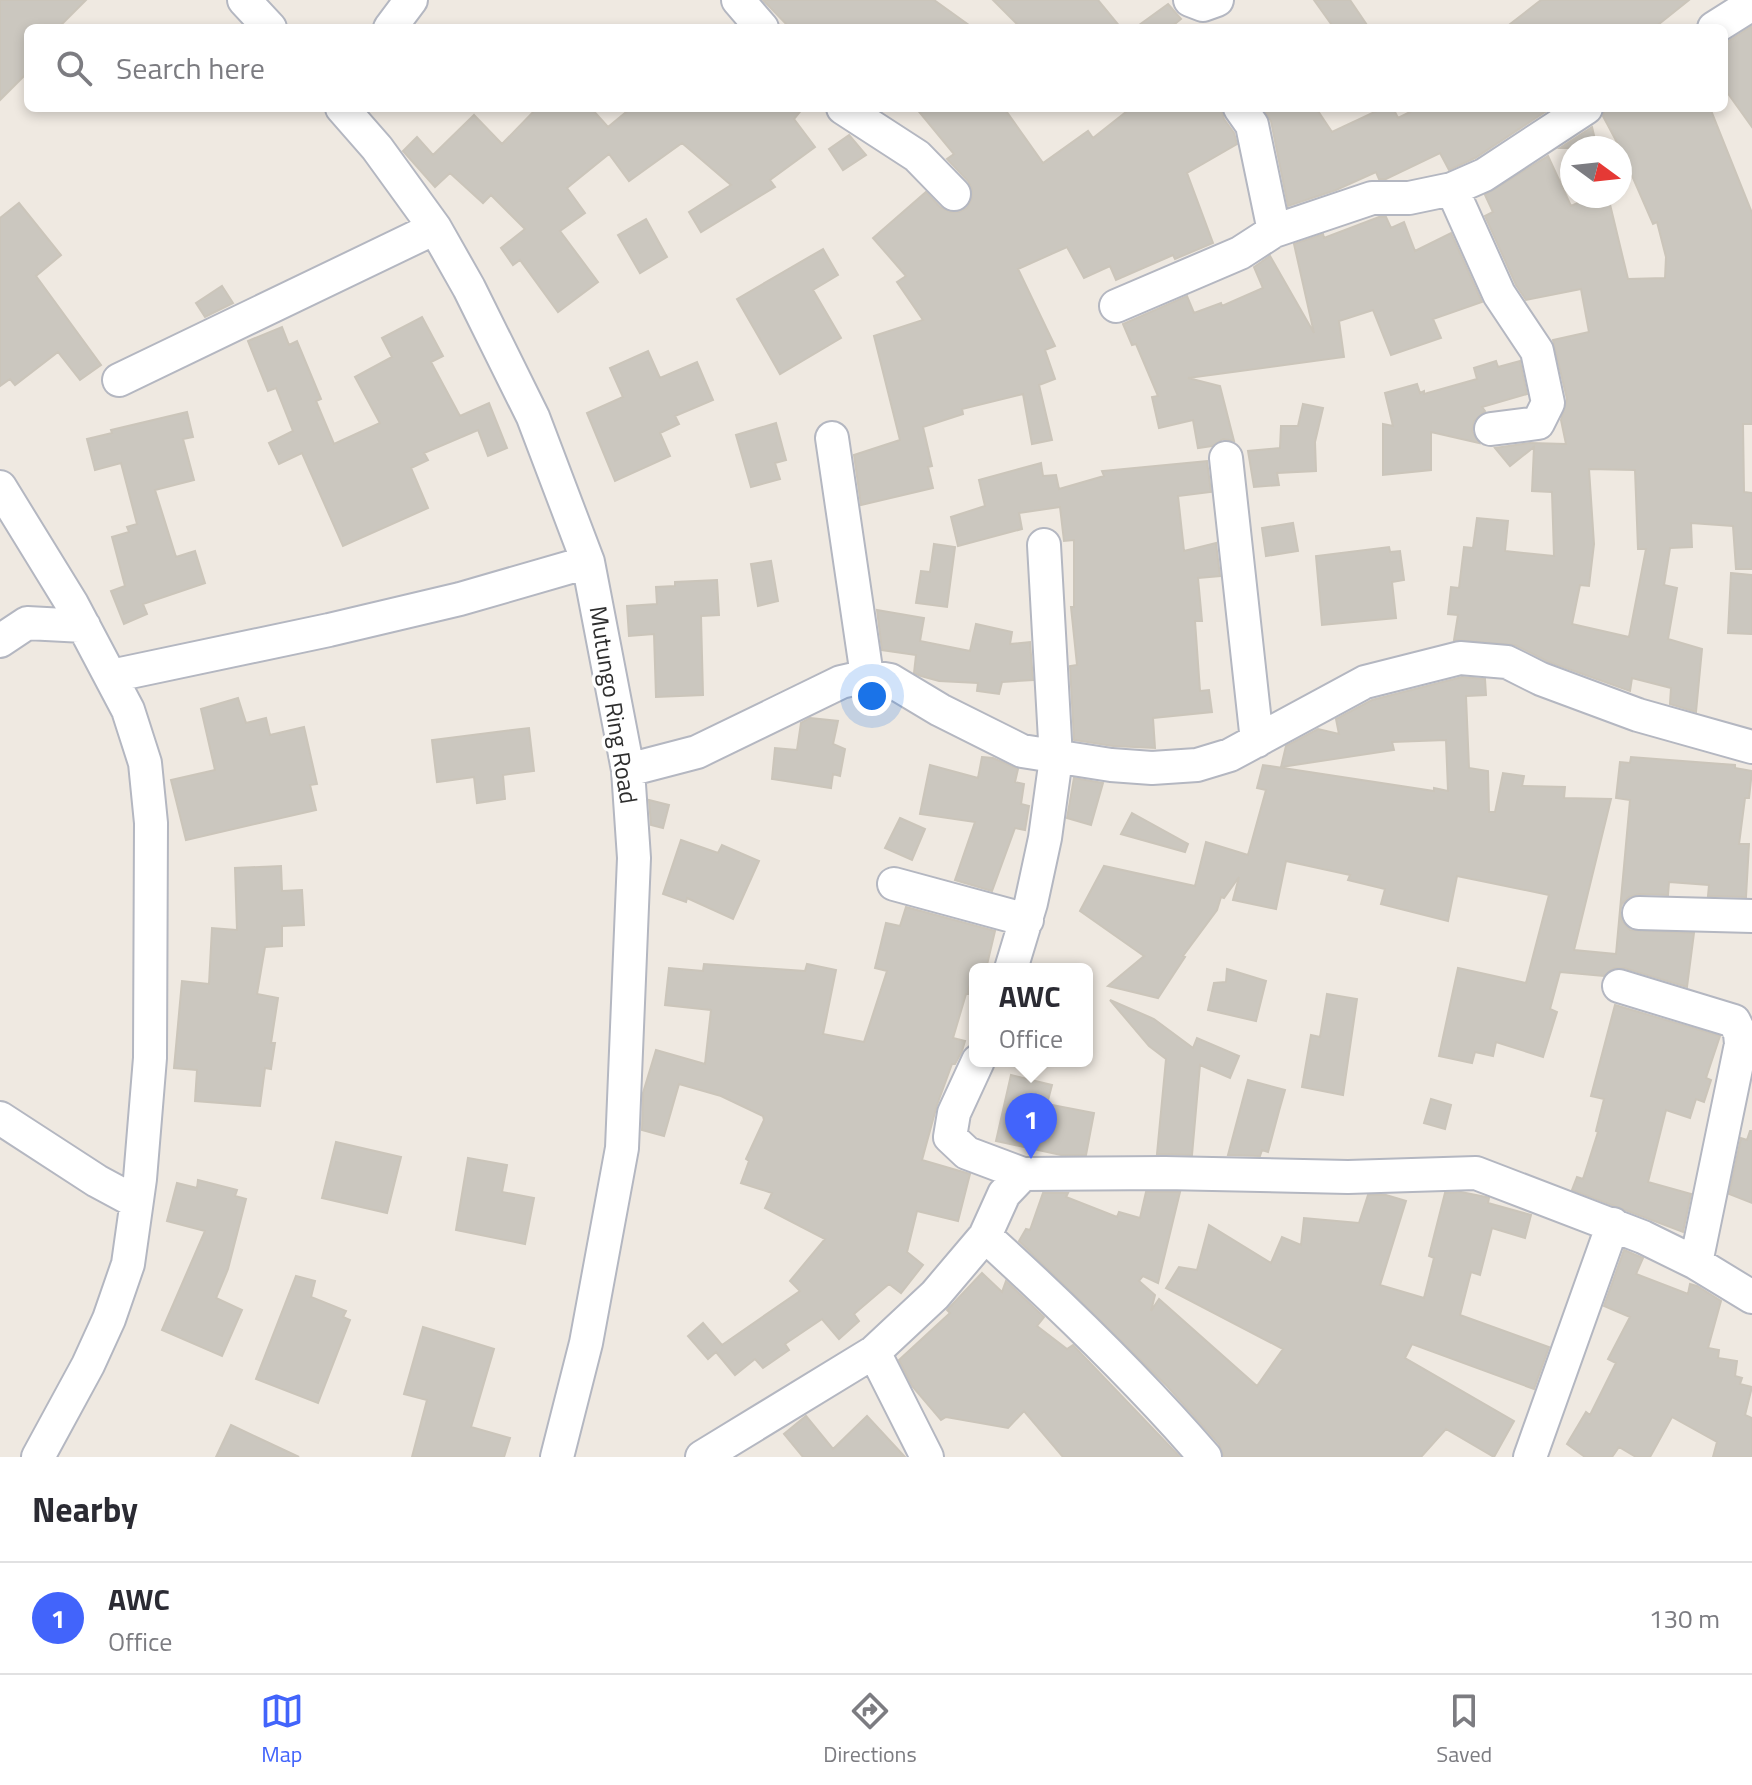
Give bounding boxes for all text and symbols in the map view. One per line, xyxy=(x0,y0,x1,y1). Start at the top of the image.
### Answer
search box xyxy=(24,24,1728,112)
text: Search here xyxy=(116,45,265,91)
icon: search xyxy=(52,46,96,90)
north arrow xyxy=(1560,136,1632,208)
street label: Mutungo Ring Road xyxy=(581,603,647,806)
your location xyxy=(852,676,892,716)
popup xyxy=(969,963,1093,1067)
text: AWC xyxy=(999,973,1060,1019)
text: Office xyxy=(999,1019,1063,1058)
pin: 1 xyxy=(1005,1093,1057,1159)
text: Nearby xyxy=(32,1483,138,1535)
text: AWC xyxy=(108,1576,170,1622)
text: 1 xyxy=(51,1599,65,1638)
text: 130 m xyxy=(1649,1599,1720,1638)
text: Office xyxy=(108,1622,172,1661)
tab: Map xyxy=(260,1689,304,1771)
tab: Directions xyxy=(823,1689,917,1771)
tab: Saved xyxy=(1436,1689,1492,1771)

